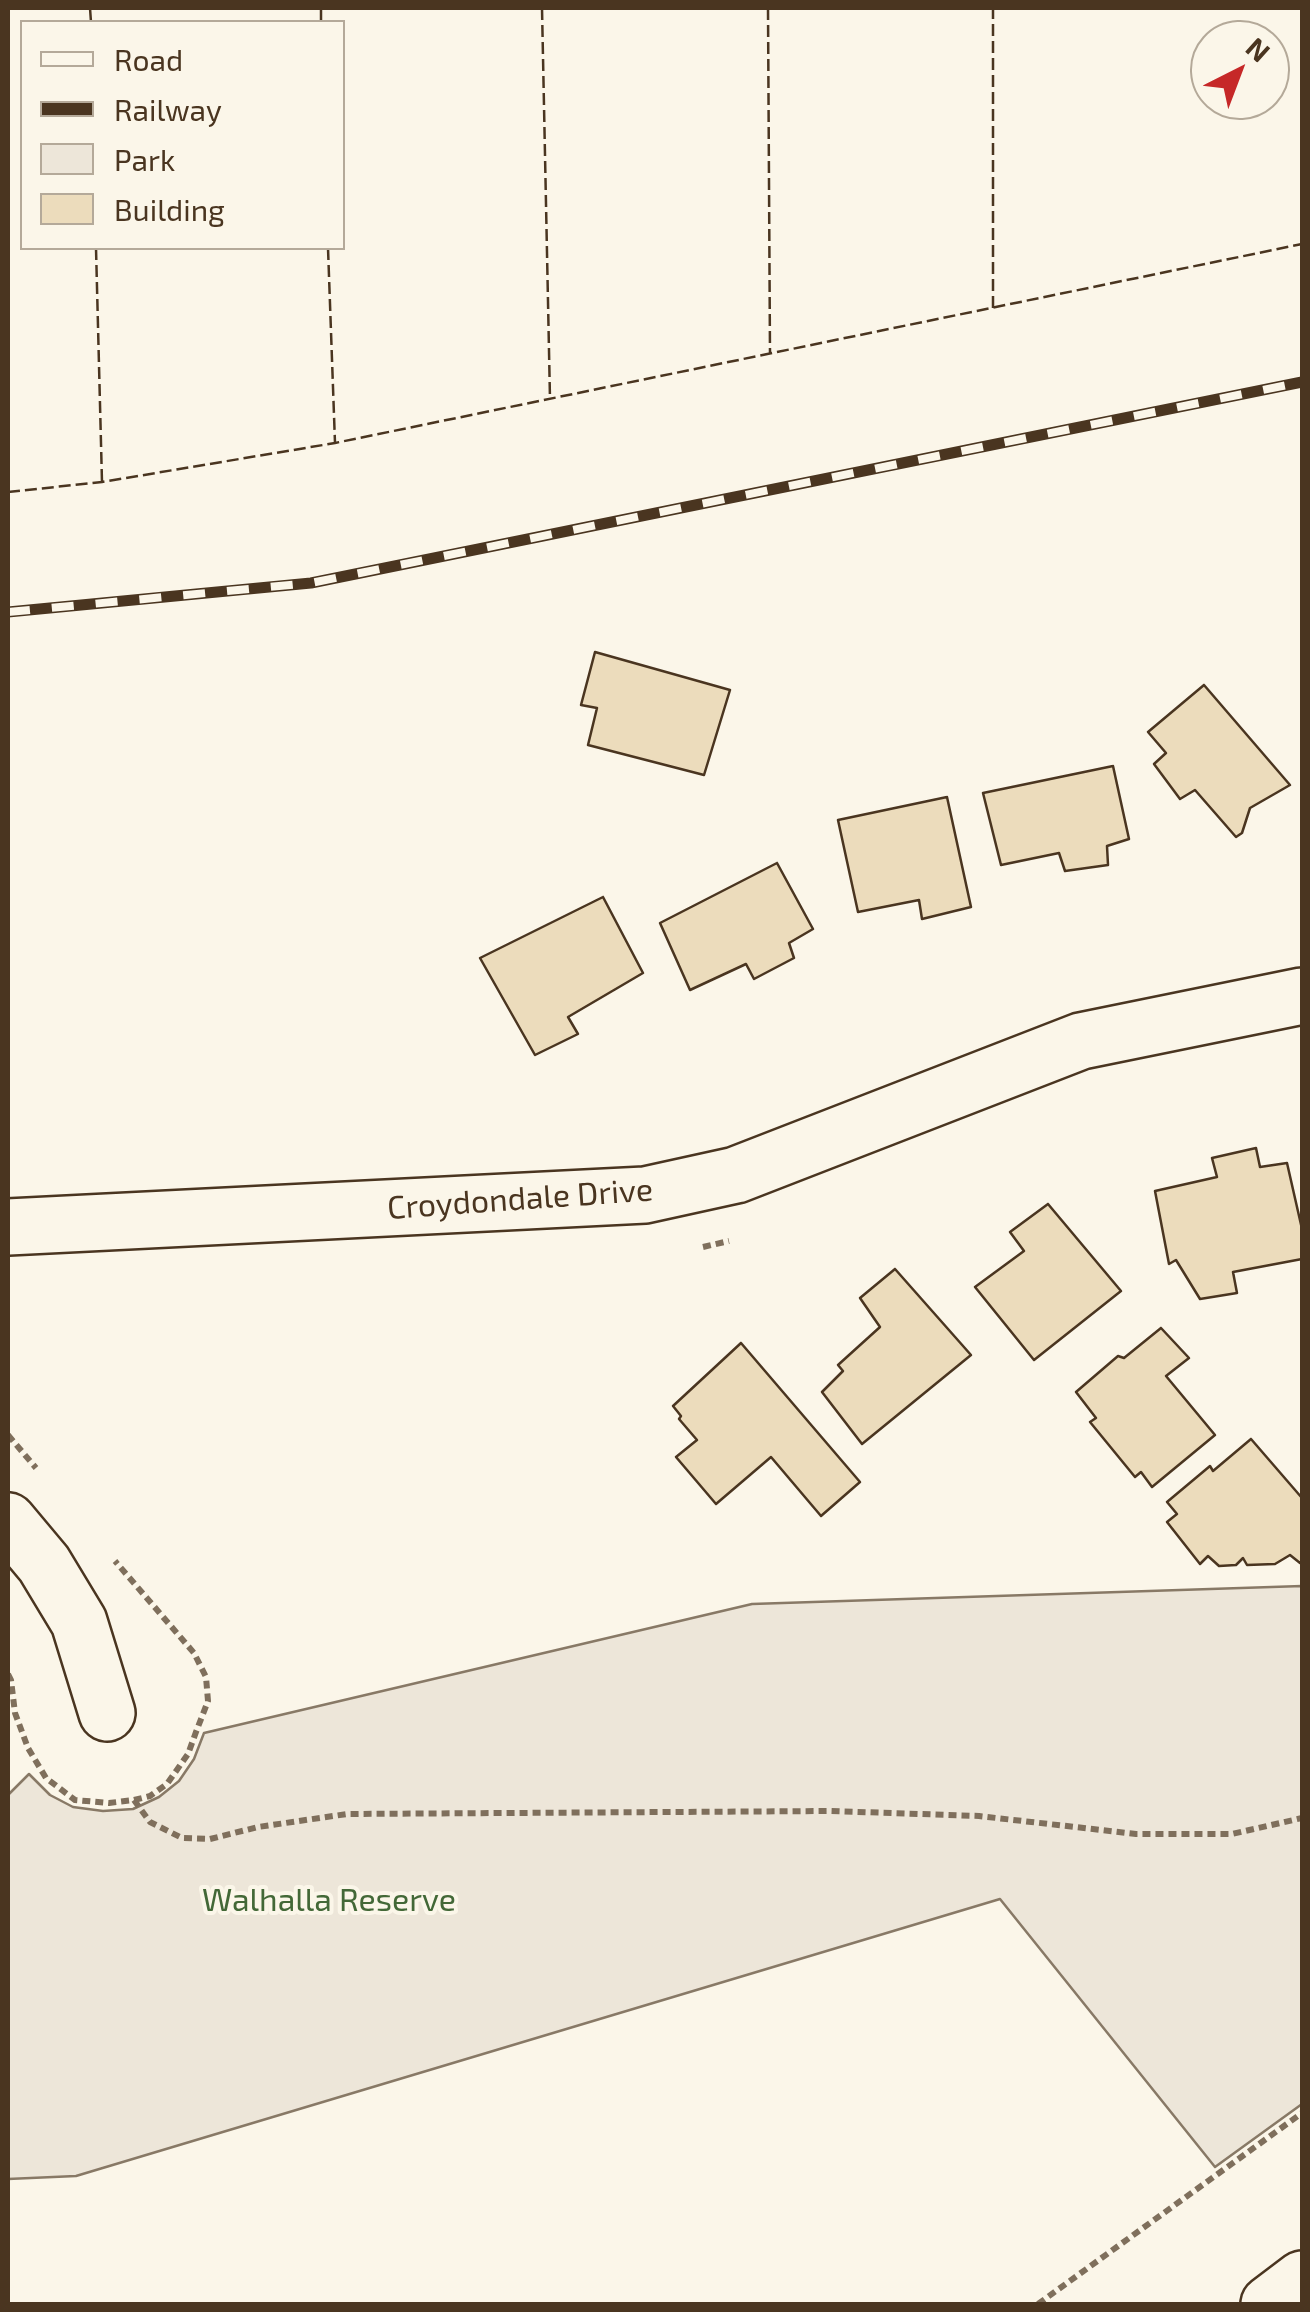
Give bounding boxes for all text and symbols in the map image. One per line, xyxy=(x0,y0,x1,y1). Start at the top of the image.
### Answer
legend xyxy=(20,20,345,250)
north arrow xyxy=(1190,20,1290,120)
text: N xyxy=(1240,30,1278,69)
text: Road xyxy=(114,41,183,77)
text: Railway xyxy=(114,91,222,127)
text: Park xyxy=(114,141,175,177)
text: Building xyxy=(114,191,225,227)
street label: Croydondale Drive xyxy=(386,1171,654,1227)
park label: Walhalla Reserve xyxy=(202,1881,456,1919)

